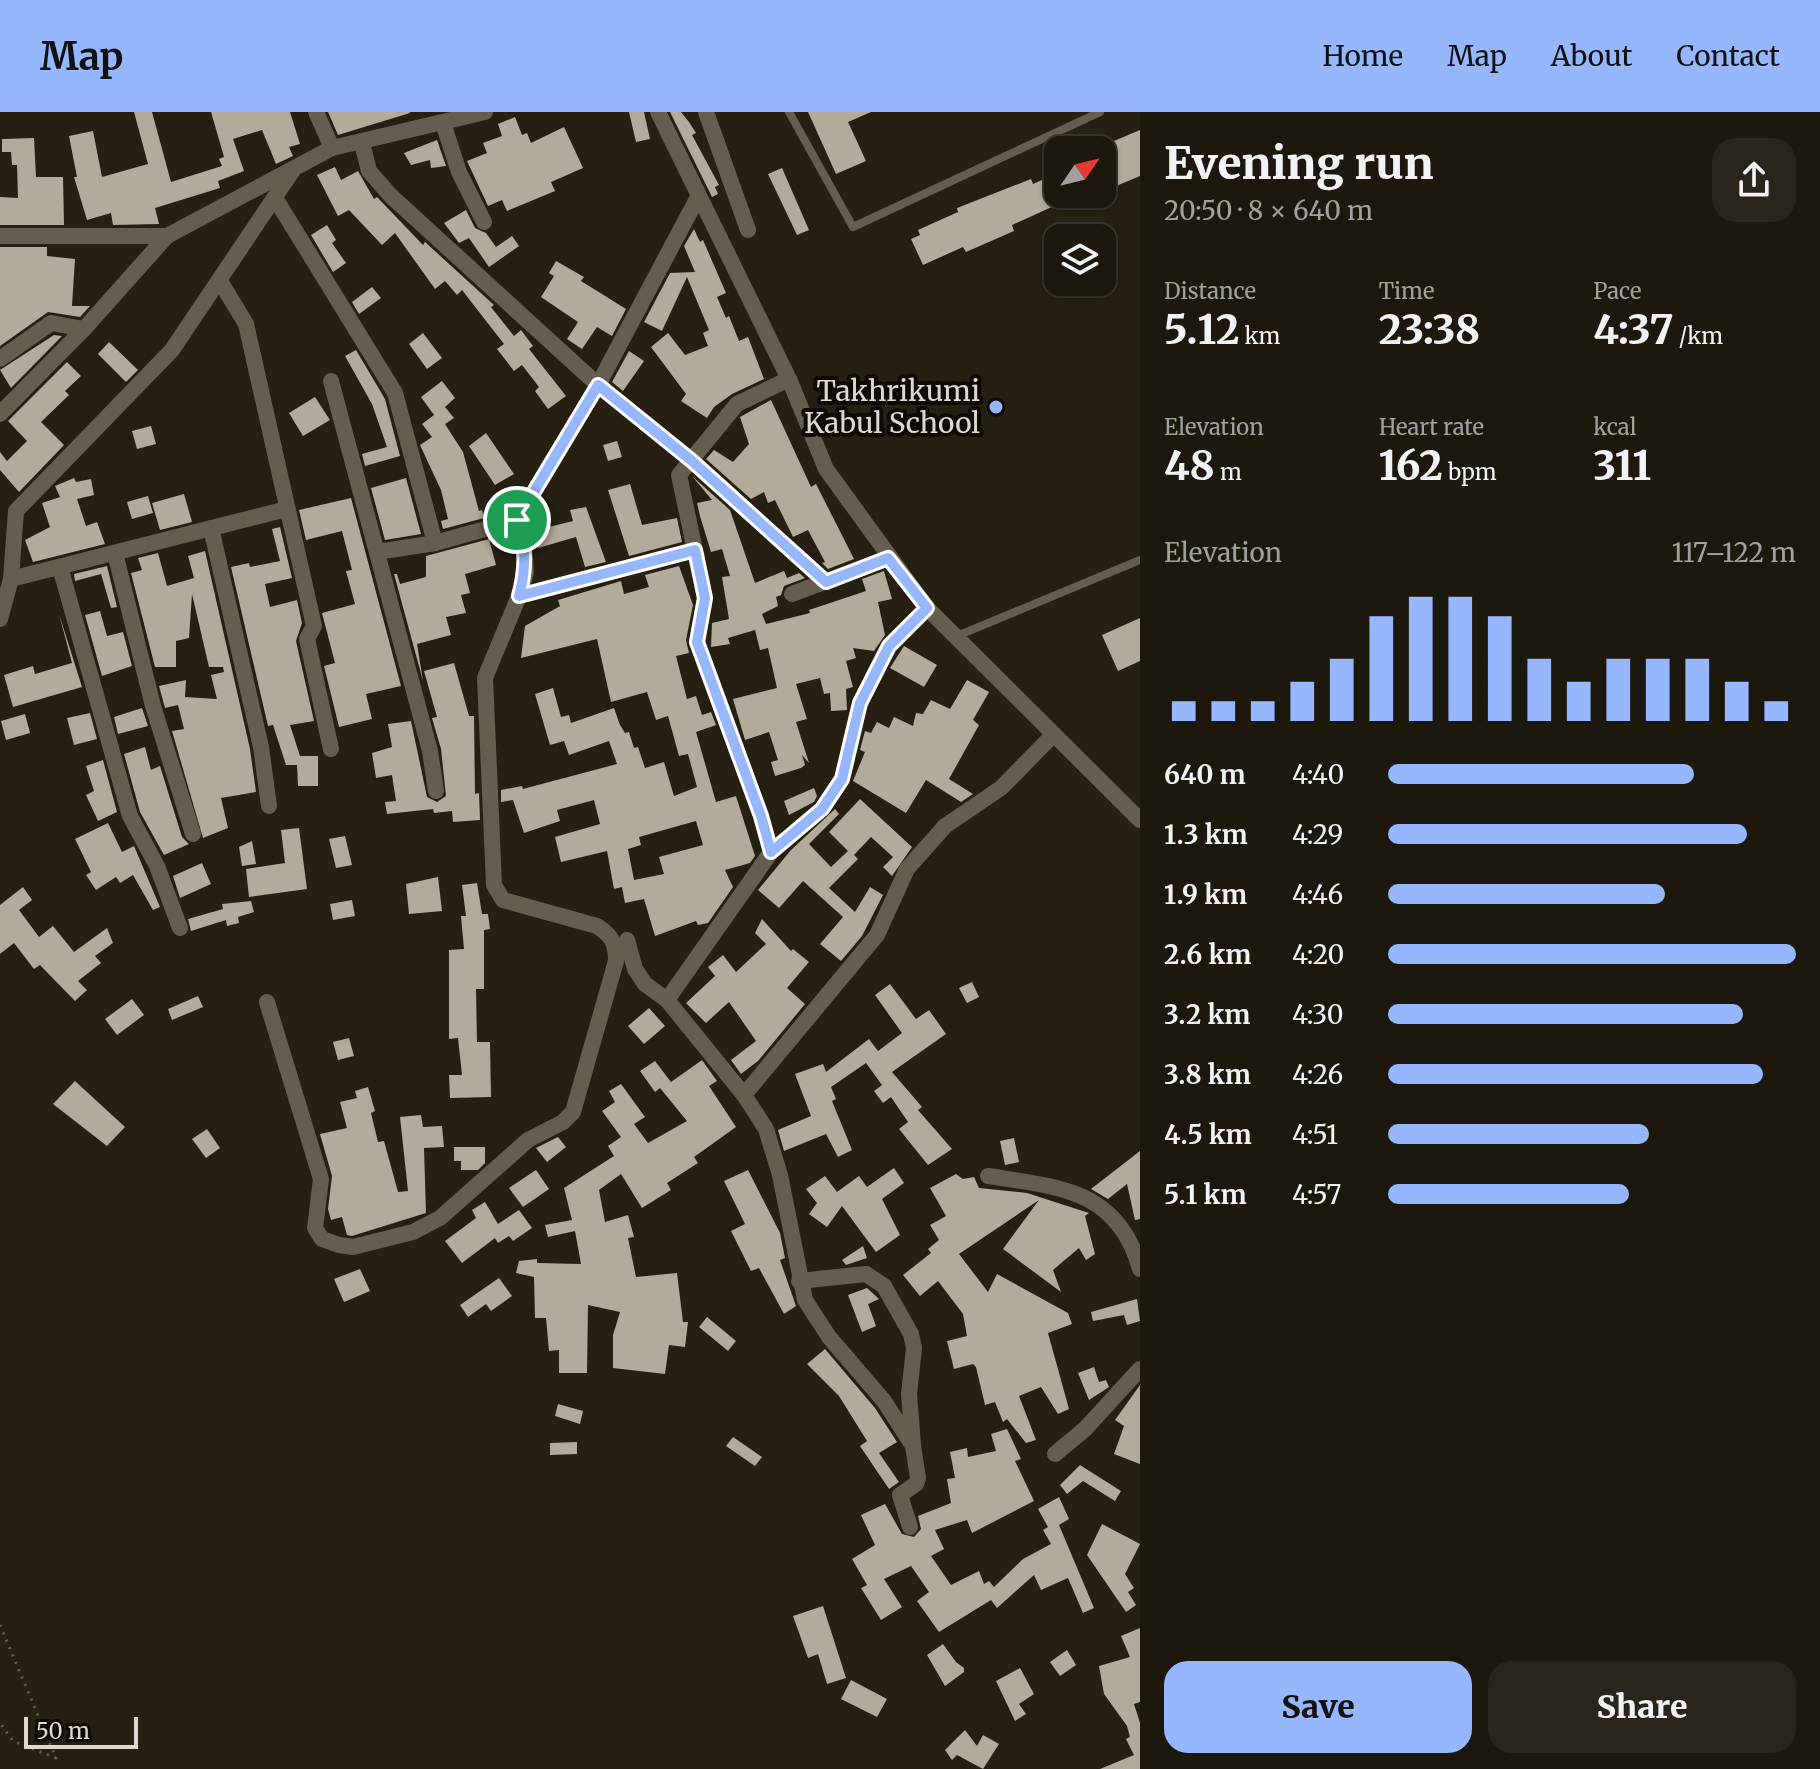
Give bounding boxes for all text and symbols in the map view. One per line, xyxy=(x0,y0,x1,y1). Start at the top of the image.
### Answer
text: Map xyxy=(40,33,124,80)
text: Home xyxy=(1322,38,1403,74)
text: Map xyxy=(1447,38,1507,74)
text: About xyxy=(1551,38,1632,74)
text: Contact xyxy=(1676,38,1780,74)
north arrow xyxy=(1044,136,1116,208)
map controls xyxy=(1044,136,1116,296)
text: Evening run xyxy=(1164,136,1433,191)
button: share xyxy=(1712,138,1796,222)
text: 20:50 · 8 × 640 m xyxy=(1164,194,1373,227)
button: layers xyxy=(1044,224,1116,296)
text: Distance xyxy=(1164,277,1256,305)
text: Time xyxy=(1379,277,1434,305)
text: Pace xyxy=(1593,277,1641,305)
text: 5.12 xyxy=(1164,305,1239,355)
text: 23:38 xyxy=(1379,305,1480,355)
text: 4:37 xyxy=(1593,305,1674,355)
text: km xyxy=(1239,322,1280,350)
text: /km xyxy=(1674,322,1723,350)
place label: Takhrikumi Kabul School xyxy=(804,373,980,441)
marker: Takhrikumi Kabul School xyxy=(987,398,1005,416)
text: Elevation xyxy=(1164,413,1264,441)
text: Heart rate xyxy=(1379,413,1484,441)
text: kcal xyxy=(1593,413,1637,441)
text: 48 xyxy=(1164,441,1215,491)
text: 162 xyxy=(1379,441,1443,491)
text: 311 xyxy=(1593,441,1651,491)
text: m xyxy=(1215,458,1242,486)
text: bpm xyxy=(1443,458,1496,486)
pin xyxy=(483,486,551,554)
icon: arrive xyxy=(495,498,539,542)
text: Elevation xyxy=(1164,536,1282,569)
text: 117–122 m xyxy=(1672,536,1796,569)
text: 640 m xyxy=(1164,758,1246,791)
text: 4:40 xyxy=(1292,758,1344,791)
text: 1.3 km xyxy=(1164,818,1248,851)
text: 4:29 xyxy=(1292,818,1343,851)
text: 1.9 km xyxy=(1164,878,1247,911)
text: 4:46 xyxy=(1292,878,1343,911)
text: 2.6 km xyxy=(1164,938,1251,971)
text: 4:20 xyxy=(1292,938,1344,971)
text: 3.2 km xyxy=(1164,998,1250,1031)
text: 4:30 xyxy=(1292,998,1344,1031)
text: 3.8 km xyxy=(1164,1058,1251,1091)
text: 4:26 xyxy=(1292,1058,1343,1091)
text: 4.5 km xyxy=(1164,1118,1252,1151)
text: 4:51 xyxy=(1292,1118,1338,1151)
text: 5.1 km xyxy=(1164,1178,1247,1211)
text: 4:57 xyxy=(1292,1178,1341,1211)
button: Save xyxy=(1164,1661,1472,1753)
button: Share xyxy=(1488,1661,1796,1753)
scale bar xyxy=(24,1713,138,1749)
text: 50 m xyxy=(36,1717,90,1745)

